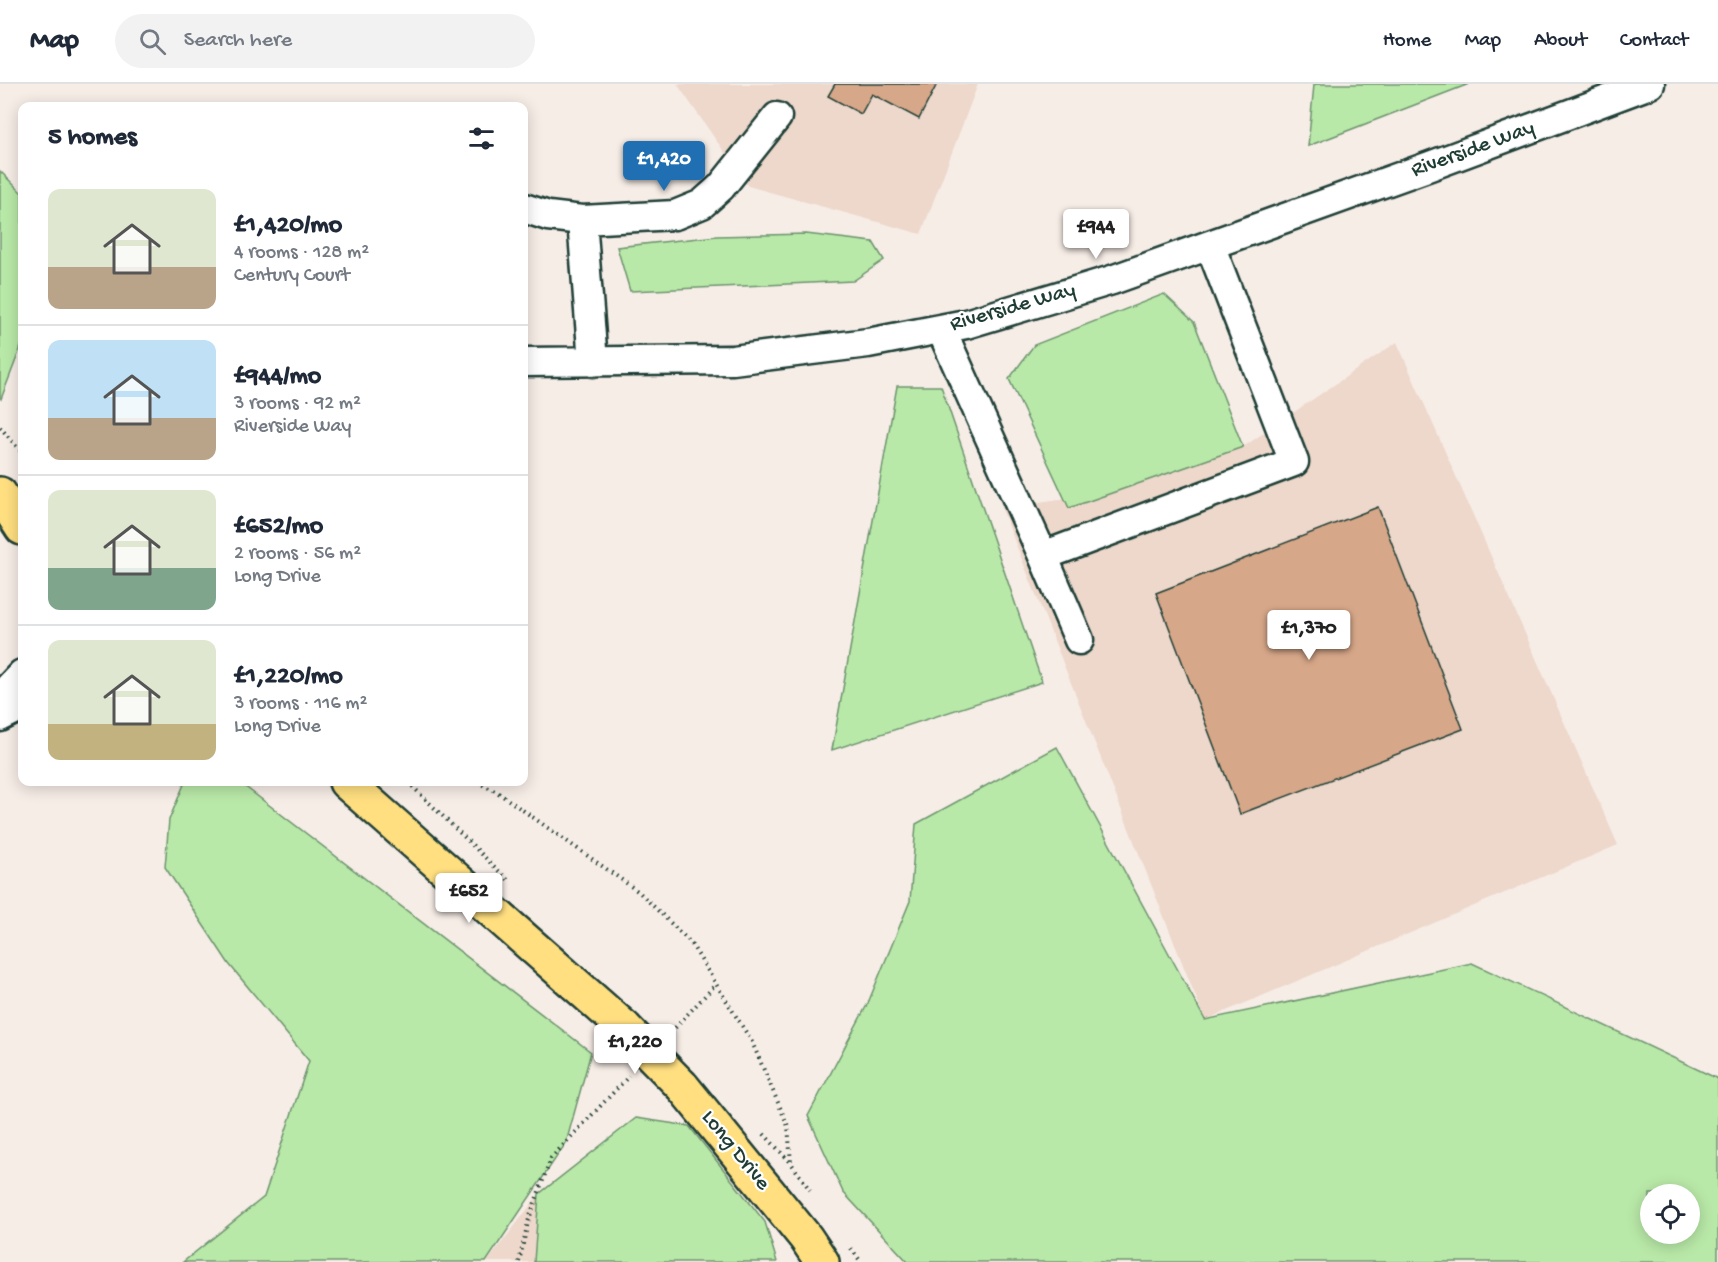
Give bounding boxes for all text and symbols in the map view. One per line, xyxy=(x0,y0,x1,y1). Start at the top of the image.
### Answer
search box xyxy=(115,14,535,68)
text: Map xyxy=(30,25,79,58)
icon: search xyxy=(136,25,169,58)
text: Search here xyxy=(184,28,292,54)
text: Home xyxy=(1383,29,1431,54)
text: Map xyxy=(1464,29,1501,54)
text: About xyxy=(1534,29,1587,54)
text: Contact xyxy=(1620,29,1688,54)
street label: Riverside Way xyxy=(1408,116,1538,184)
icon: filters xyxy=(465,122,498,155)
text: 5 homes xyxy=(48,123,137,154)
pin: £1,420 xyxy=(615,141,713,192)
text: £1,420 xyxy=(637,149,691,172)
pin: £944 xyxy=(1060,209,1132,260)
text: £1,420/mo xyxy=(234,211,342,242)
icon: home xyxy=(96,213,168,285)
text: £944 xyxy=(1077,217,1115,240)
text: 4 rooms · 128 m² xyxy=(234,242,369,265)
text: Century Court xyxy=(234,265,350,288)
street label: Riverside Way xyxy=(947,278,1079,338)
text: £944/mo xyxy=(234,362,321,393)
icon: home xyxy=(96,364,168,436)
text: 3 rooms · 92 m² xyxy=(234,393,361,416)
text: Riverside Way xyxy=(234,416,351,439)
text: £652/mo xyxy=(234,512,323,543)
icon: home xyxy=(96,514,168,586)
text: 2 rooms · 56 m² xyxy=(234,543,361,566)
text: Long Drive xyxy=(234,566,321,589)
pin: £1,370 xyxy=(1260,610,1358,661)
text: £1,370 xyxy=(1281,618,1337,641)
text: £1,220/mo xyxy=(234,662,343,693)
icon: home xyxy=(96,664,168,736)
text: 3 rooms · 116 m² xyxy=(234,693,367,716)
text: Long Drive xyxy=(234,716,321,739)
pin: £652 xyxy=(433,873,505,924)
text: £652 xyxy=(449,881,489,904)
pin: £1,220 xyxy=(586,1024,684,1075)
text: £1,220 xyxy=(608,1032,662,1055)
street label: Long Drive xyxy=(695,1106,776,1197)
map controls xyxy=(1640,1184,1700,1244)
button: locate xyxy=(1640,1184,1700,1244)

